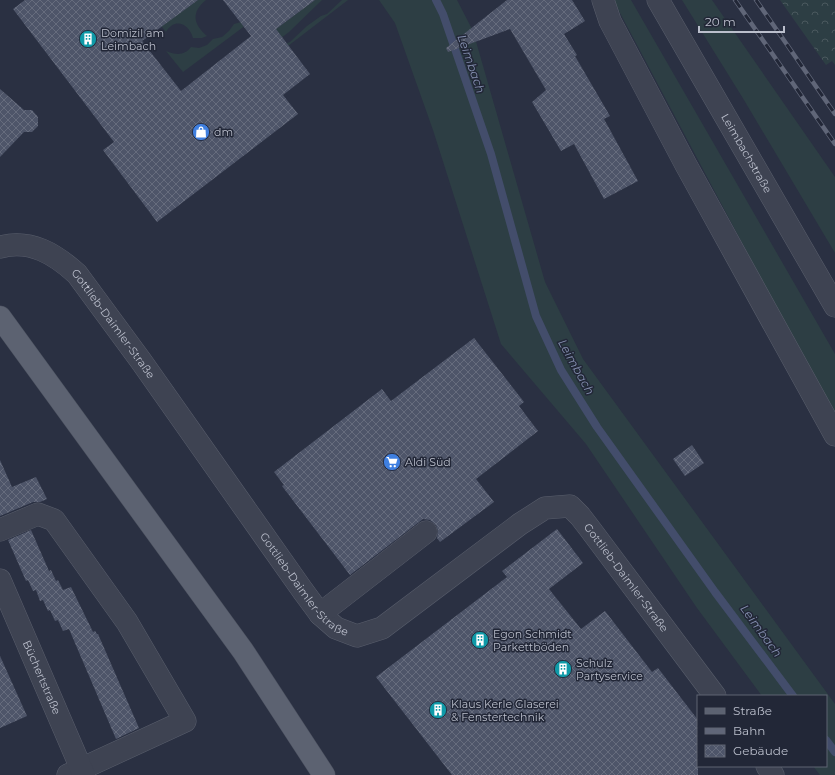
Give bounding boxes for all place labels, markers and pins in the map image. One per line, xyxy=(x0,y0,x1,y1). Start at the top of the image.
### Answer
place label: Domizil am Leimbach xyxy=(101,26,164,53)
building icon: Domizil am Leimbach xyxy=(78,29,98,49)
shop icon: dm xyxy=(191,122,211,142)
place label: dm xyxy=(214,125,233,139)
supermarket icon: Aldi Süd xyxy=(382,452,402,472)
place label: Aldi Süd xyxy=(405,455,451,469)
place label: Egon Schmidt Parkettböden xyxy=(493,627,572,654)
building icon: Egon Schmidt Parkettböden xyxy=(470,630,490,650)
place label: Schulz Partyservice xyxy=(576,656,643,683)
building icon: Schulz Partyservice xyxy=(553,659,573,679)
place label: Klaus Kerle Glaserei & Fenstertechnik xyxy=(451,697,559,724)
building icon: Klaus Kerle Glaserei & Fenstertechnik xyxy=(428,700,448,720)

